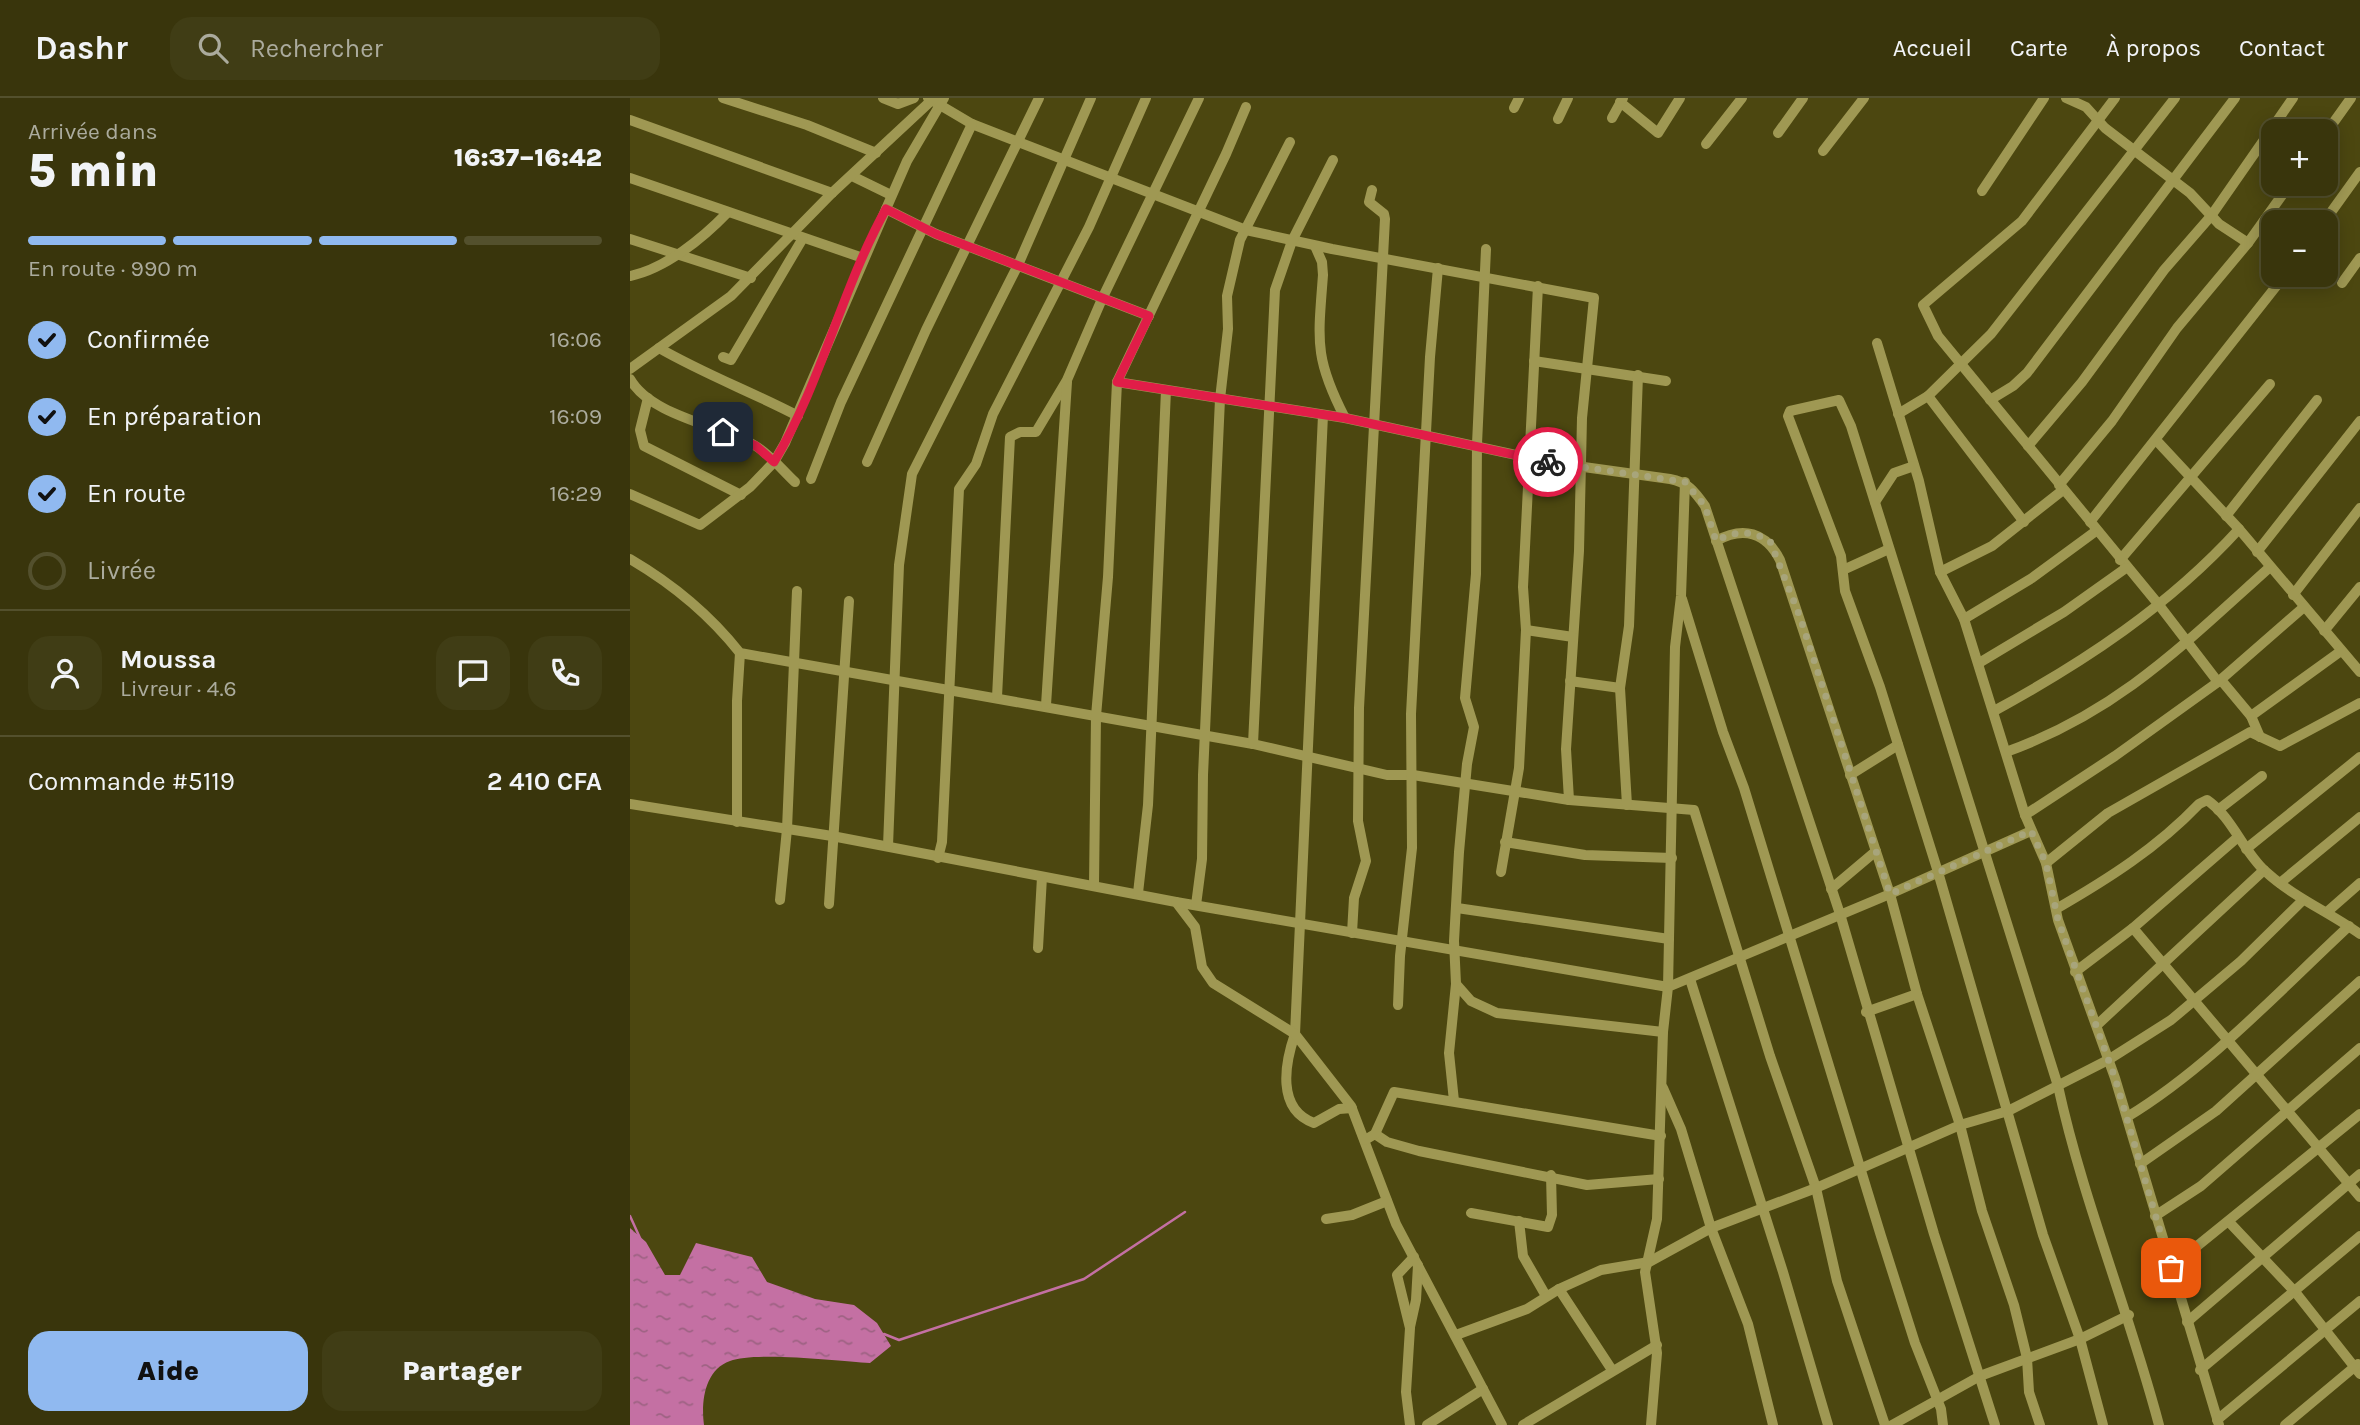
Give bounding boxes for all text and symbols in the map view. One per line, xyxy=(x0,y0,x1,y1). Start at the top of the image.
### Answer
search box xyxy=(170,17,660,80)
text: Dashr xyxy=(35,29,128,67)
icon: search xyxy=(194,29,232,67)
text: Rechercher xyxy=(250,33,383,64)
text: Accueil xyxy=(1893,34,1972,62)
text: Carte xyxy=(2010,34,2068,62)
text: À propos xyxy=(2106,34,2201,62)
text: Contact xyxy=(2239,34,2325,62)
text: Arrivée dans xyxy=(28,118,158,145)
map controls xyxy=(2261,119,2338,287)
button: + xyxy=(2261,119,2338,196)
text: 16:37–16:42 xyxy=(454,142,602,173)
text: 5 min xyxy=(28,144,158,198)
button: − xyxy=(2261,210,2338,287)
text: En route · 990 m xyxy=(28,255,198,282)
icon: check xyxy=(28,321,66,359)
text: Confirmée xyxy=(87,324,210,355)
text: 16:06 xyxy=(549,326,602,353)
icon: check xyxy=(28,398,66,436)
text: En préparation xyxy=(87,401,262,432)
pin xyxy=(693,402,753,462)
text: 16:09 xyxy=(549,403,602,430)
icon: home xyxy=(704,413,742,451)
courier xyxy=(1513,427,1583,497)
icon: bike xyxy=(1529,443,1567,481)
icon: check xyxy=(28,475,66,513)
text: En route xyxy=(87,478,186,509)
text: 16:29 xyxy=(549,480,602,507)
text: Livrée xyxy=(87,555,156,586)
button: person xyxy=(28,636,102,710)
button: chat xyxy=(436,636,510,710)
button: phone xyxy=(528,636,602,710)
text: Moussa xyxy=(120,644,216,675)
text: Livreur · 4.6 xyxy=(120,675,237,702)
text: Commande #5119 xyxy=(28,766,235,797)
text: 2 410 CFA xyxy=(487,766,602,797)
pin xyxy=(2141,1238,2201,1298)
icon: bag xyxy=(2152,1249,2190,1287)
button: Aide xyxy=(28,1331,308,1411)
button: Partager xyxy=(322,1331,602,1411)

